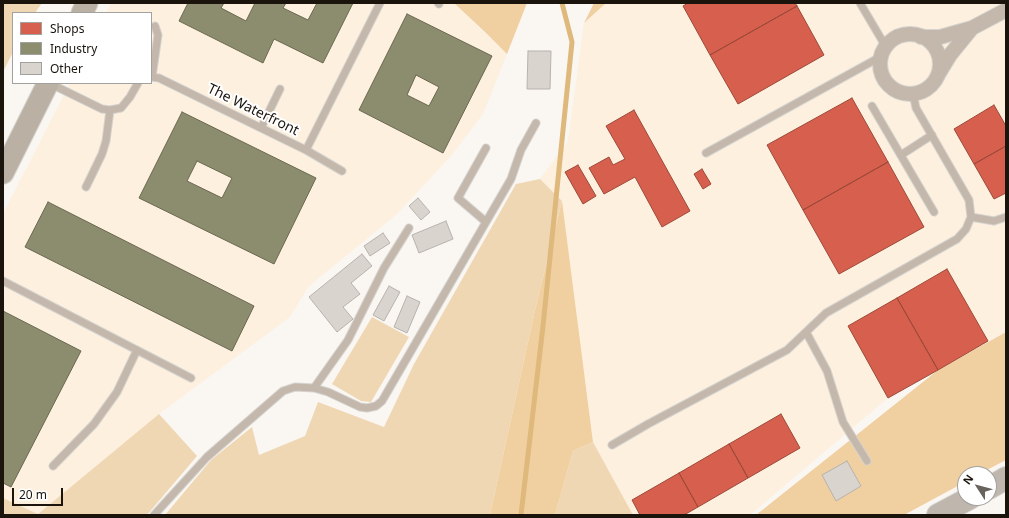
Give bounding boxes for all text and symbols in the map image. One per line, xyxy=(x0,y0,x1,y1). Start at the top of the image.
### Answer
legend xyxy=(12,12,152,84)
text: Shops xyxy=(50,20,84,37)
text: Industry xyxy=(50,40,97,57)
text: Other xyxy=(50,60,83,77)
street label: The Waterfront xyxy=(204,81,302,139)
north arrow xyxy=(957,466,997,506)
text: N xyxy=(959,471,976,487)
scale bar xyxy=(14,480,65,506)
text: 20 m xyxy=(19,486,47,503)

